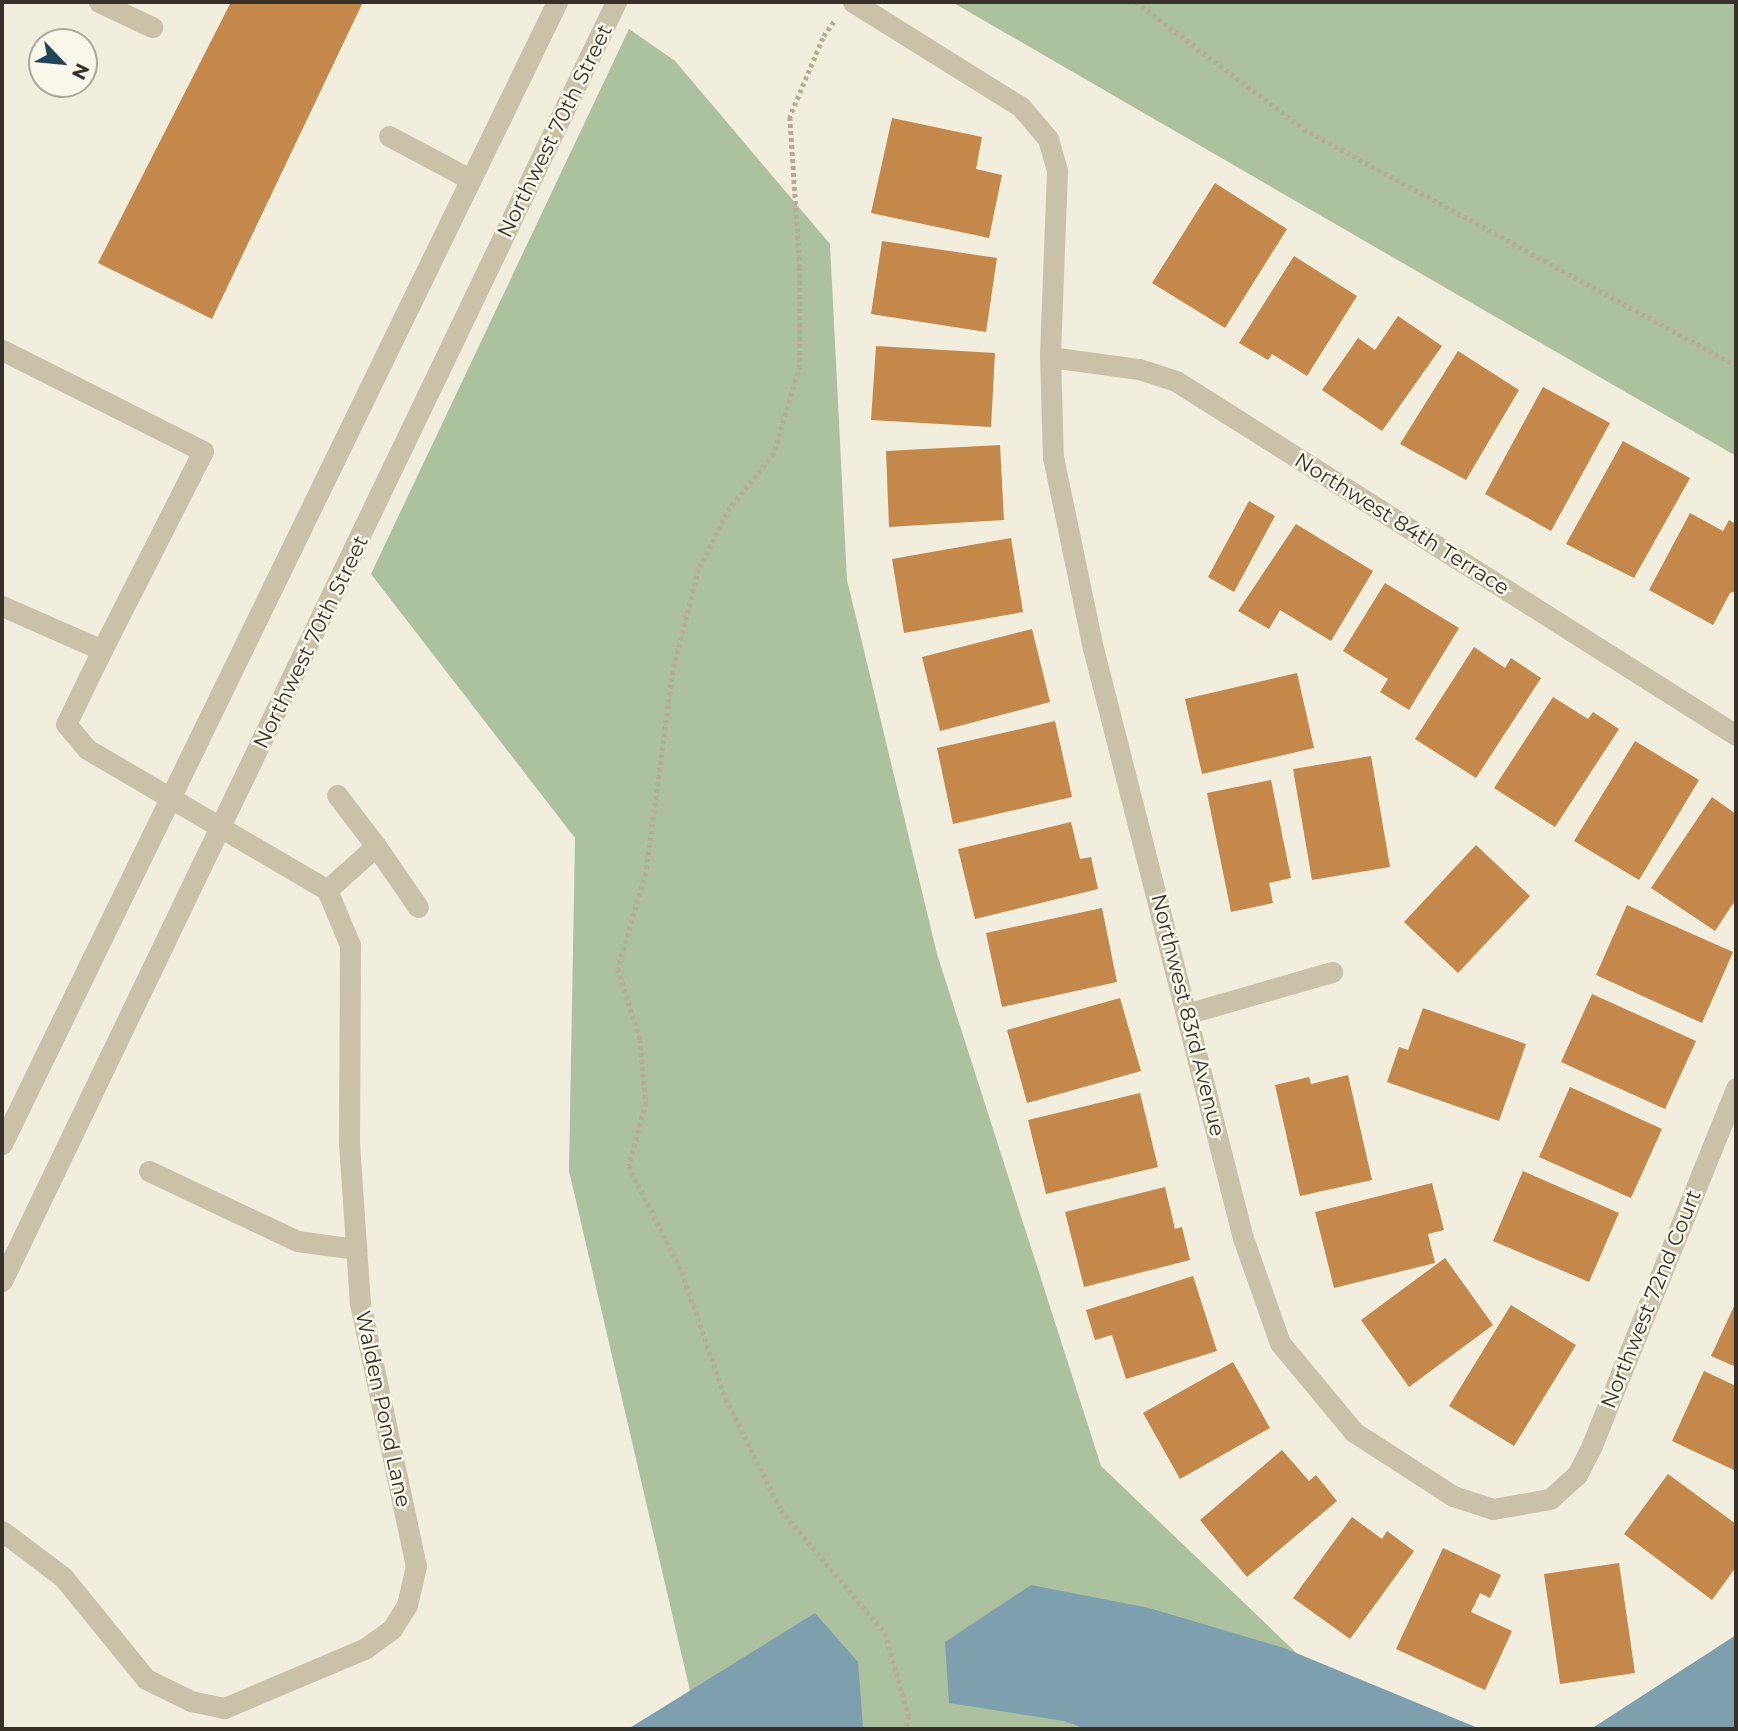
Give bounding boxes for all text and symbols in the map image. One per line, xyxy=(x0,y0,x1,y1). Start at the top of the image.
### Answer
street label: Northwest 70th Street xyxy=(492,20,618,242)
north arrow xyxy=(28,28,98,98)
text: N xyxy=(67,60,94,83)
street label: Northwest 84th Terrace xyxy=(1290,448,1514,600)
street label: Northwest 70th Street xyxy=(248,531,374,753)
street label: Northwest 83rd Avenue xyxy=(1146,891,1230,1139)
street label: Northwest 72nd Court xyxy=(1596,1186,1706,1412)
street label: Walden Pond Lane xyxy=(350,1308,416,1510)

